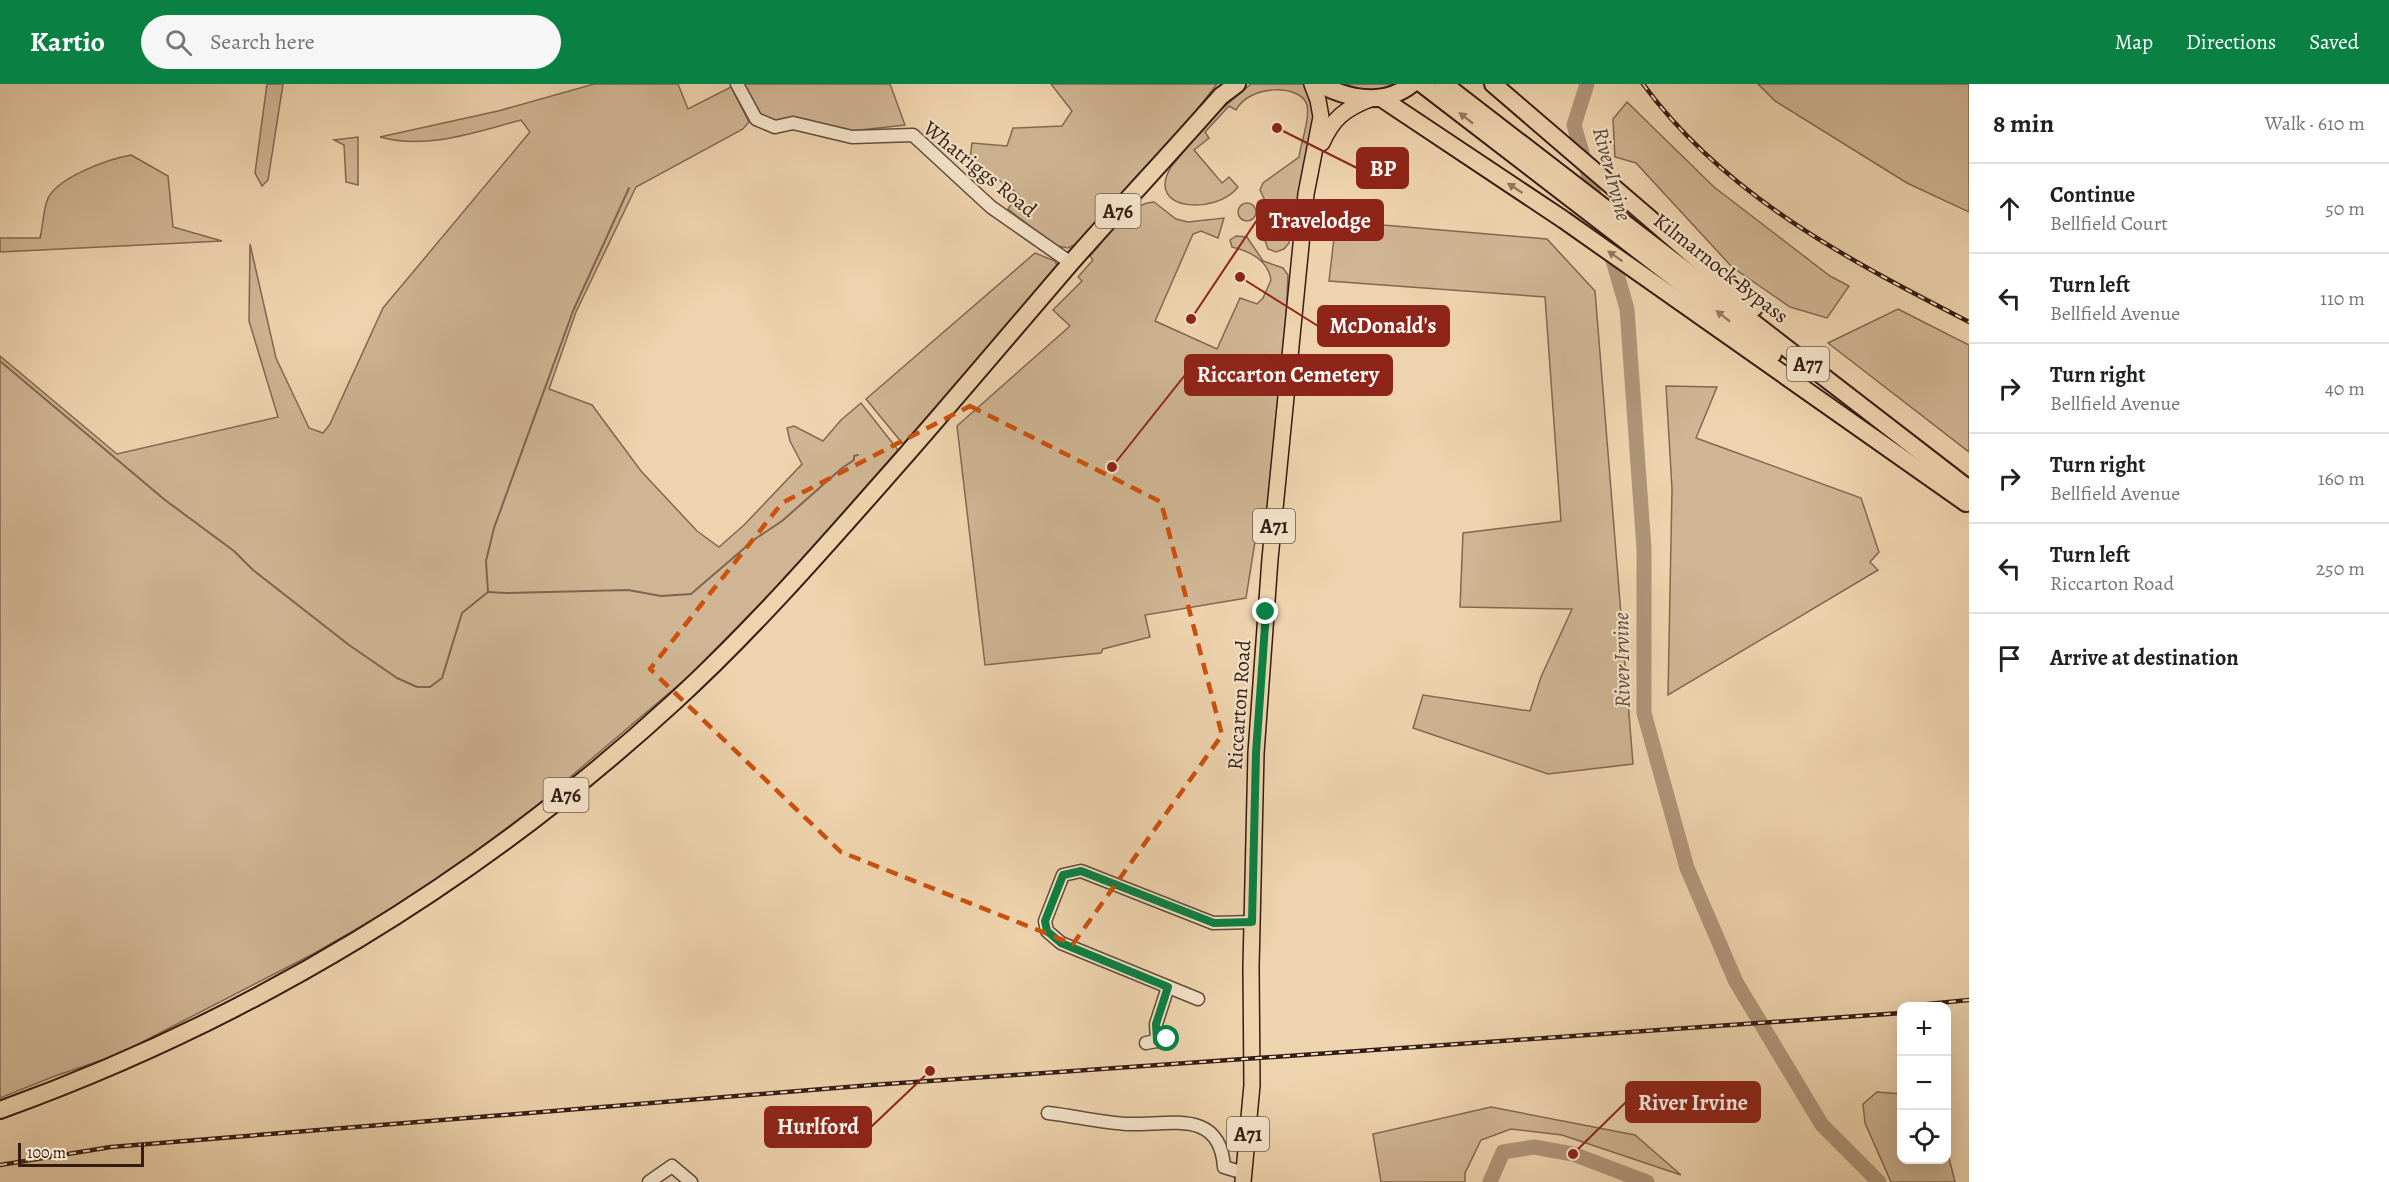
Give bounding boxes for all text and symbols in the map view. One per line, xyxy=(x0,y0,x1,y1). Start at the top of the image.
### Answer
search box xyxy=(141,15,561,69)
text: Kartio xyxy=(30,23,105,61)
icon: search xyxy=(162,26,195,59)
text: Search here xyxy=(210,27,315,57)
text: Map xyxy=(2115,28,2153,56)
text: Directions xyxy=(2186,28,2276,56)
text: Saved xyxy=(2309,28,2359,56)
text: 8 min xyxy=(1993,106,2054,141)
text: Walk · 610 m xyxy=(2265,110,2365,137)
one-way arrow xyxy=(1458,113,1473,125)
street label: Whatriggs Road xyxy=(917,114,1043,224)
water label: River Irvine xyxy=(1585,124,1639,224)
callout: BP xyxy=(1357,148,1408,188)
text: BP xyxy=(1370,154,1397,184)
text: Continue xyxy=(2050,180,2135,210)
one-way arrow xyxy=(1506,183,1523,194)
icon: ahead xyxy=(1993,192,2026,225)
road number: A76 xyxy=(1096,194,1140,228)
text: 50 m xyxy=(2325,195,2365,222)
callout: Travelodge xyxy=(1257,200,1383,240)
text: Travelodge xyxy=(1269,206,1371,236)
street label: Kilmarnock Bypass xyxy=(1648,206,1794,330)
text: Bellfield Court xyxy=(2050,210,2168,237)
one-way arrow xyxy=(1607,251,1623,262)
text: Turn left xyxy=(2050,270,2130,300)
icon: left xyxy=(1993,282,2026,315)
text: 110 m xyxy=(2320,285,2365,312)
text: Bellfield Avenue xyxy=(2050,300,2180,327)
callout: McDonald's xyxy=(1318,306,1449,346)
one-way arrow xyxy=(1716,310,1732,322)
text: McDonald's xyxy=(1329,311,1437,341)
road number: A77 xyxy=(1787,347,1829,381)
callout: Riccarton Cemetery xyxy=(1185,355,1392,395)
text: Riccarton Cemetery xyxy=(1197,360,1380,390)
text: Turn right xyxy=(2050,360,2146,390)
icon: right xyxy=(1993,372,2026,405)
text: 40 m xyxy=(2325,375,2365,402)
text: Bellfield Avenue xyxy=(2050,390,2180,417)
text: Turn right xyxy=(2050,450,2146,480)
icon: right xyxy=(1993,462,2026,495)
text: 160 m xyxy=(2318,465,2365,492)
text: Bellfield Avenue xyxy=(2050,480,2180,507)
road number: A71 xyxy=(1253,509,1295,543)
text: Turn left xyxy=(2050,540,2130,570)
icon: left xyxy=(1993,552,2026,585)
text: 250 m xyxy=(2316,555,2365,582)
text: Riccarton Road xyxy=(2050,570,2174,597)
route end xyxy=(1252,598,1278,624)
water label: River Irvine xyxy=(1606,612,1638,708)
street label: Riccarton Road xyxy=(1220,638,1258,771)
icon: arrive xyxy=(1993,642,2026,675)
text: Arrive at destination xyxy=(2050,643,2239,673)
road number: A76 xyxy=(544,778,588,812)
map controls xyxy=(1897,1002,1951,1164)
button: + xyxy=(1897,1002,1951,1056)
route start xyxy=(1153,1025,1179,1051)
button: − xyxy=(1897,1056,1951,1110)
callout: River Irvine xyxy=(1626,1082,1760,1122)
text: River Irvine xyxy=(1638,1088,1748,1118)
callout: Hurlford xyxy=(765,1107,871,1147)
button: locate xyxy=(1897,1110,1951,1164)
text: Hurlford xyxy=(777,1112,859,1142)
road number: A71 xyxy=(1227,1117,1269,1151)
scale bar xyxy=(18,1140,144,1168)
text: 100 m xyxy=(27,1142,66,1164)

